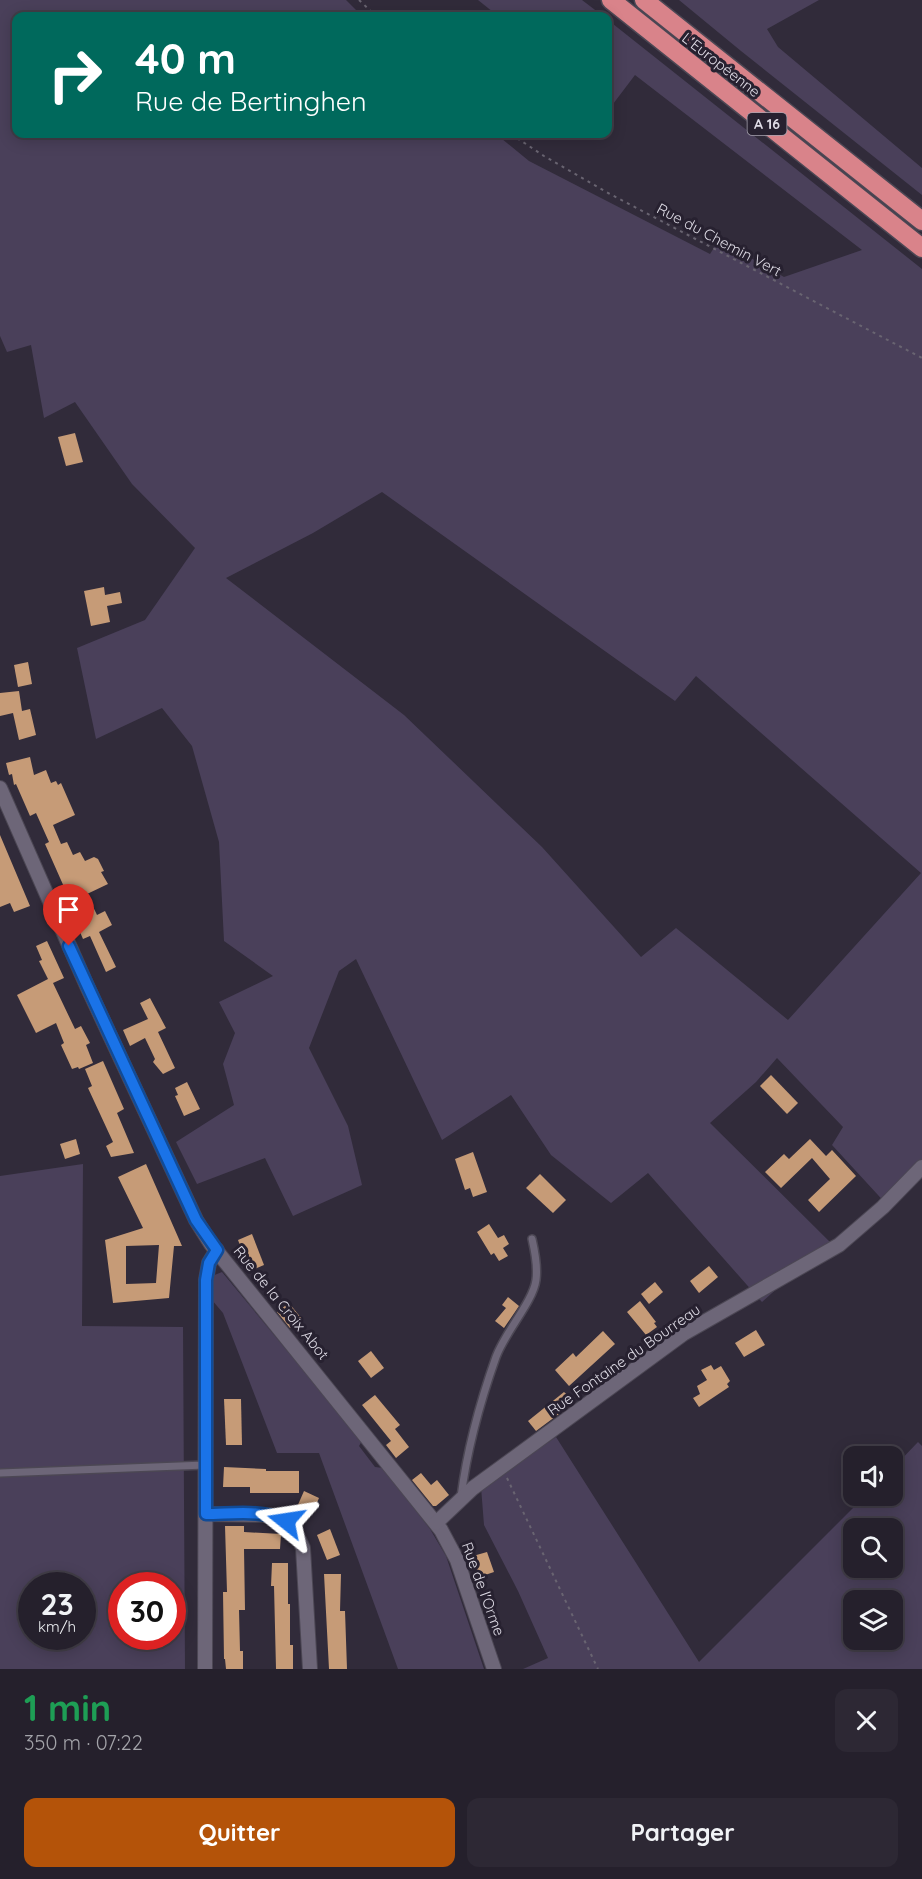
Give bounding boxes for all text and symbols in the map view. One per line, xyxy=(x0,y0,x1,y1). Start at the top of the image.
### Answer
street label: L'Européenne xyxy=(678,28,764,101)
text: 40 m xyxy=(135,32,236,85)
icon: right xyxy=(36,36,114,114)
text: Rue de Bertinghen xyxy=(135,84,367,118)
road number: A 16 xyxy=(748,113,786,135)
street label: Rue du Chemin Vert xyxy=(654,199,785,280)
pin xyxy=(43,884,94,946)
icon: arrive xyxy=(52,893,85,926)
street label: Rue de la Croix Abot xyxy=(230,1242,333,1363)
street label: Rue Fontaine du Bourreau xyxy=(544,1300,704,1420)
map controls xyxy=(843,1446,903,1650)
button: sound xyxy=(843,1446,903,1506)
position arrow xyxy=(254,1489,318,1553)
button: search xyxy=(843,1518,903,1578)
street label: Rue de l'Orme xyxy=(458,1539,509,1638)
speed limit sign: 30 xyxy=(108,1572,186,1650)
text: 23 xyxy=(40,1585,74,1623)
button: layers xyxy=(843,1590,903,1650)
text: km/h xyxy=(38,1617,76,1636)
text: 1 min xyxy=(24,1685,111,1730)
button: close xyxy=(835,1689,898,1752)
text: 350 m · 07:22 xyxy=(24,1730,143,1755)
button: Quitter xyxy=(24,1798,455,1867)
button: Partager xyxy=(467,1798,898,1867)

